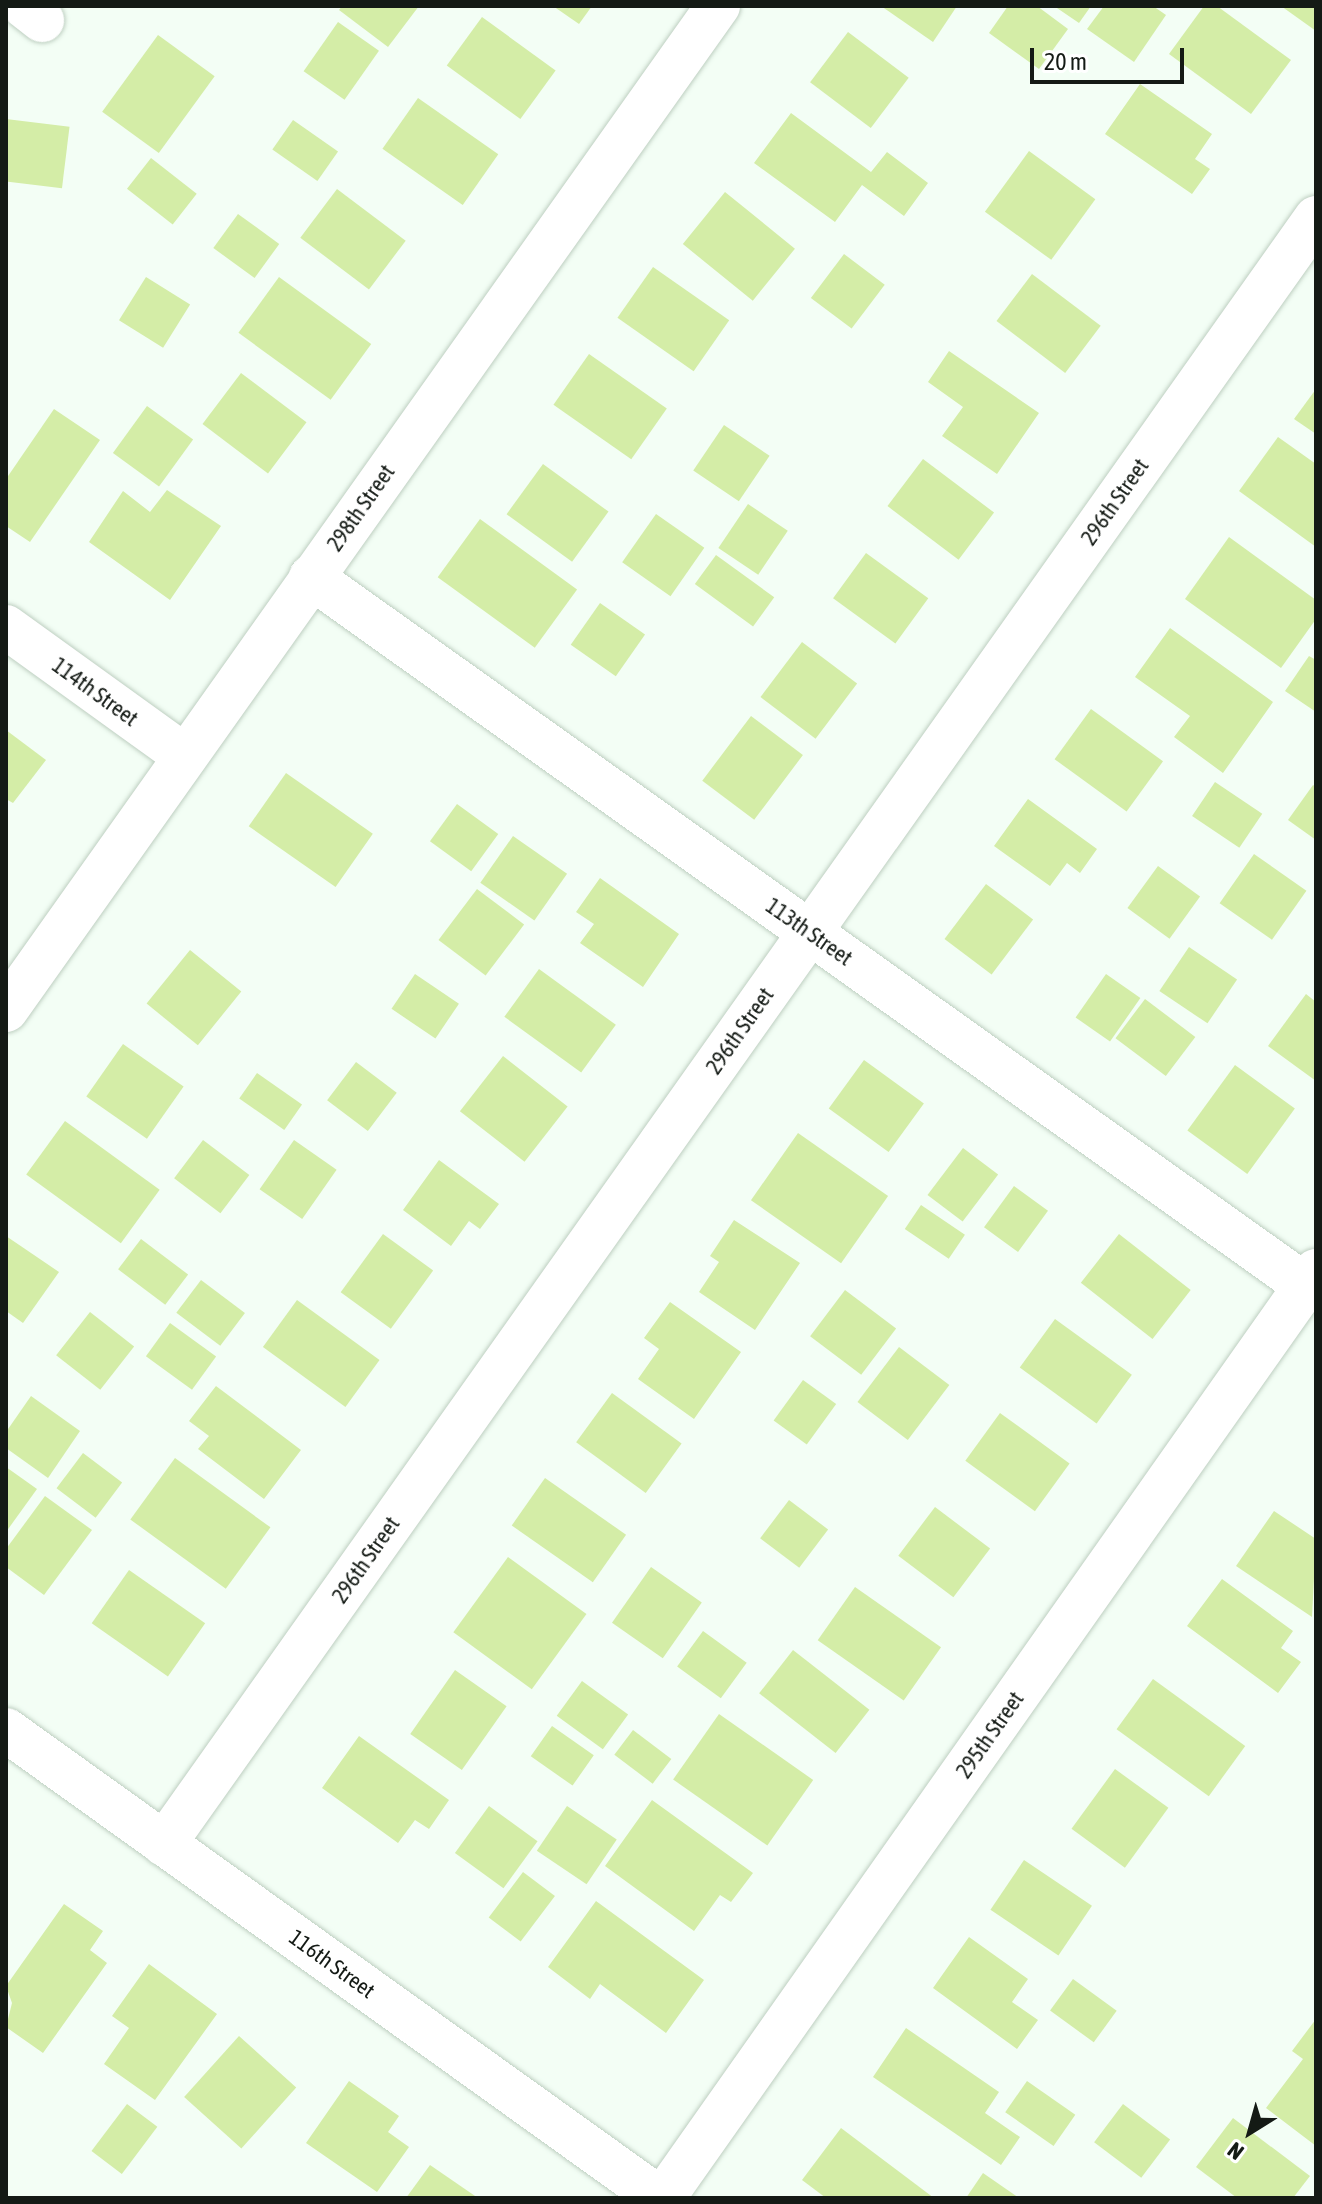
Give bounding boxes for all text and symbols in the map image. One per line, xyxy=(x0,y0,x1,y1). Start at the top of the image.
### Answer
scale bar xyxy=(1034,32,1188,82)
text: 20 m xyxy=(1044,48,1087,75)
street label: 296th Street xyxy=(1076,454,1154,550)
street label: 298th Street xyxy=(322,460,400,556)
street label: 114th Street xyxy=(47,652,143,732)
street label: 113th Street xyxy=(761,893,857,971)
street label: 296th Street xyxy=(701,983,779,1079)
street label: 296th Street xyxy=(327,1512,405,1608)
street label: 295th Street xyxy=(951,1687,1029,1783)
street label: 116th Street xyxy=(284,1924,380,2004)
north arrow xyxy=(1210,2092,1290,2172)
text: N xyxy=(1223,2137,1249,2165)

